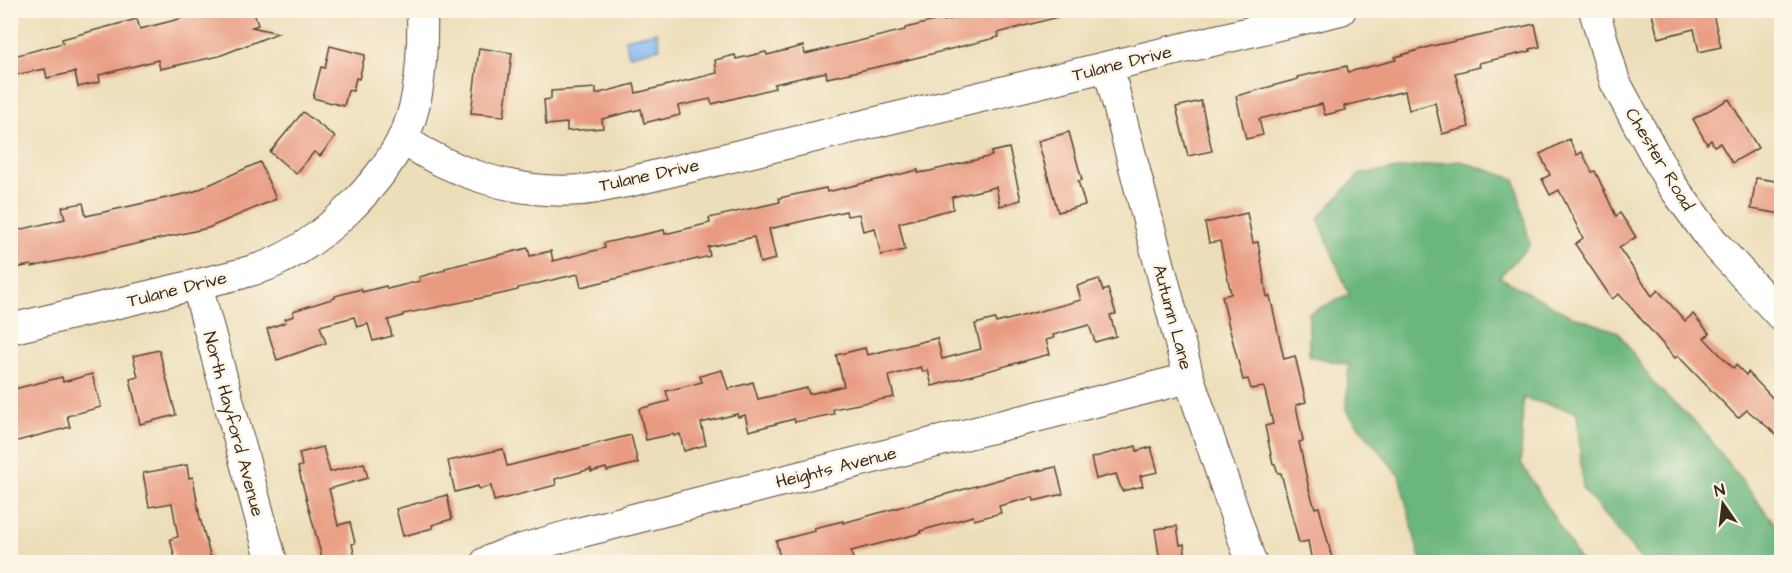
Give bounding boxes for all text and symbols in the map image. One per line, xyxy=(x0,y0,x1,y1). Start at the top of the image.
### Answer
street label: Tulane Drive xyxy=(1070,39,1175,88)
street label: Chester Road xyxy=(1619,103,1700,215)
street label: Tulane Drive xyxy=(597,153,702,198)
street label: Autumn Lane xyxy=(1147,262,1199,373)
street label: Tulane Drive xyxy=(125,265,230,314)
street label: North Hayford Avenue xyxy=(196,329,270,520)
street label: Heights Avenue xyxy=(773,440,900,496)
north arrow xyxy=(1693,474,1753,534)
text: N xyxy=(1712,479,1727,502)

